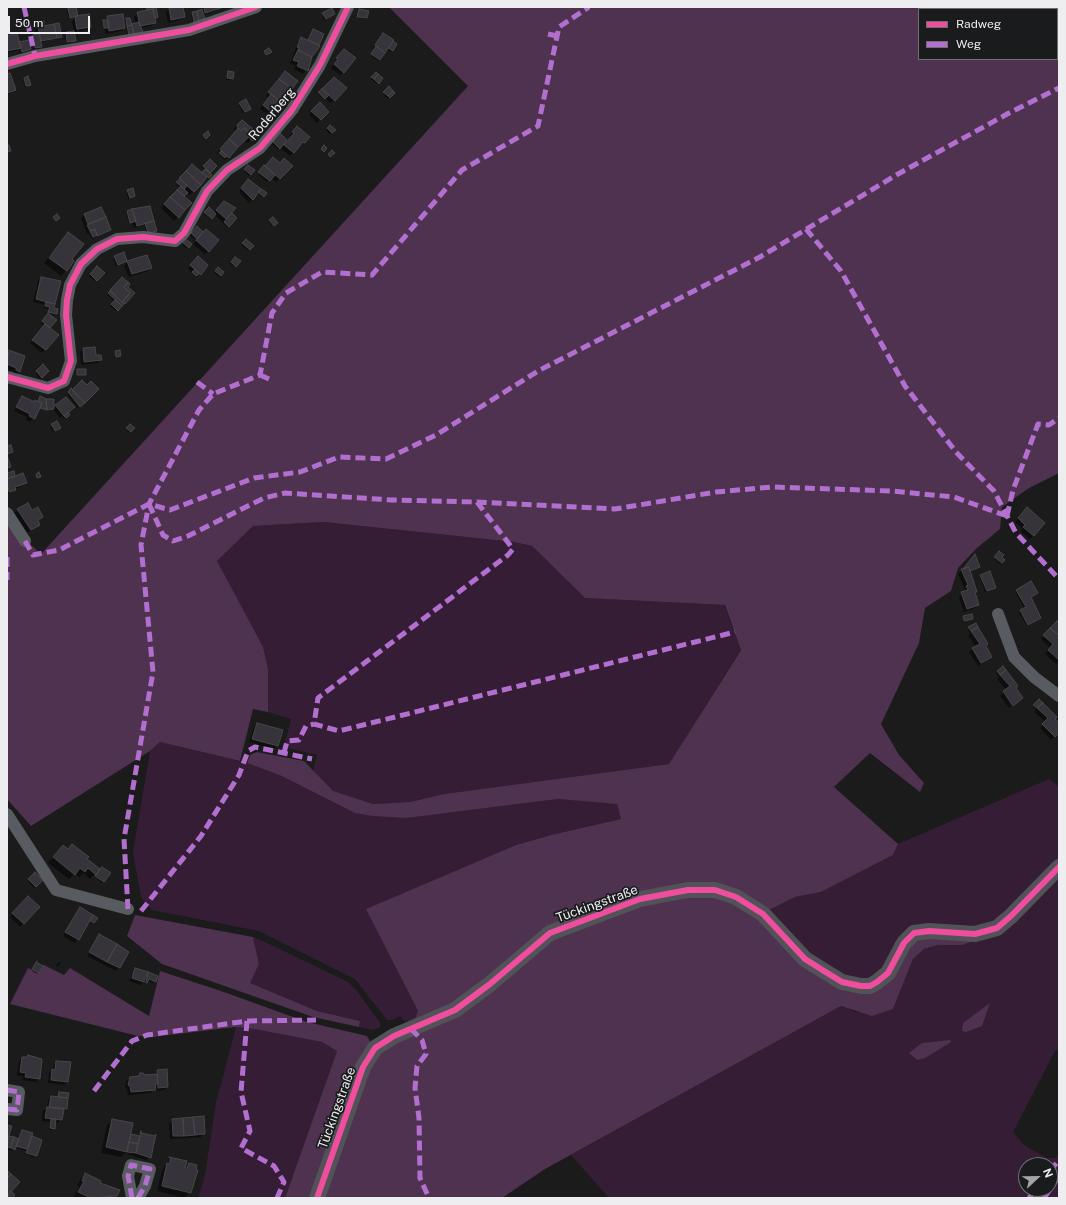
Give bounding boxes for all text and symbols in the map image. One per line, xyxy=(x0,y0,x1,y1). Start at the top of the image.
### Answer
scale bar xyxy=(10,8,92,34)
legend xyxy=(918,8,1058,60)
text: 50 m xyxy=(15,16,43,30)
text: Radweg xyxy=(956,17,1001,31)
text: Weg xyxy=(956,37,981,51)
street label: Roderberg xyxy=(245,84,299,144)
street label: Tückingstraße xyxy=(554,882,640,926)
street label: Tückingstraße xyxy=(315,1065,359,1151)
north arrow xyxy=(1018,1157,1058,1197)
text: N xyxy=(1041,1167,1055,1179)

